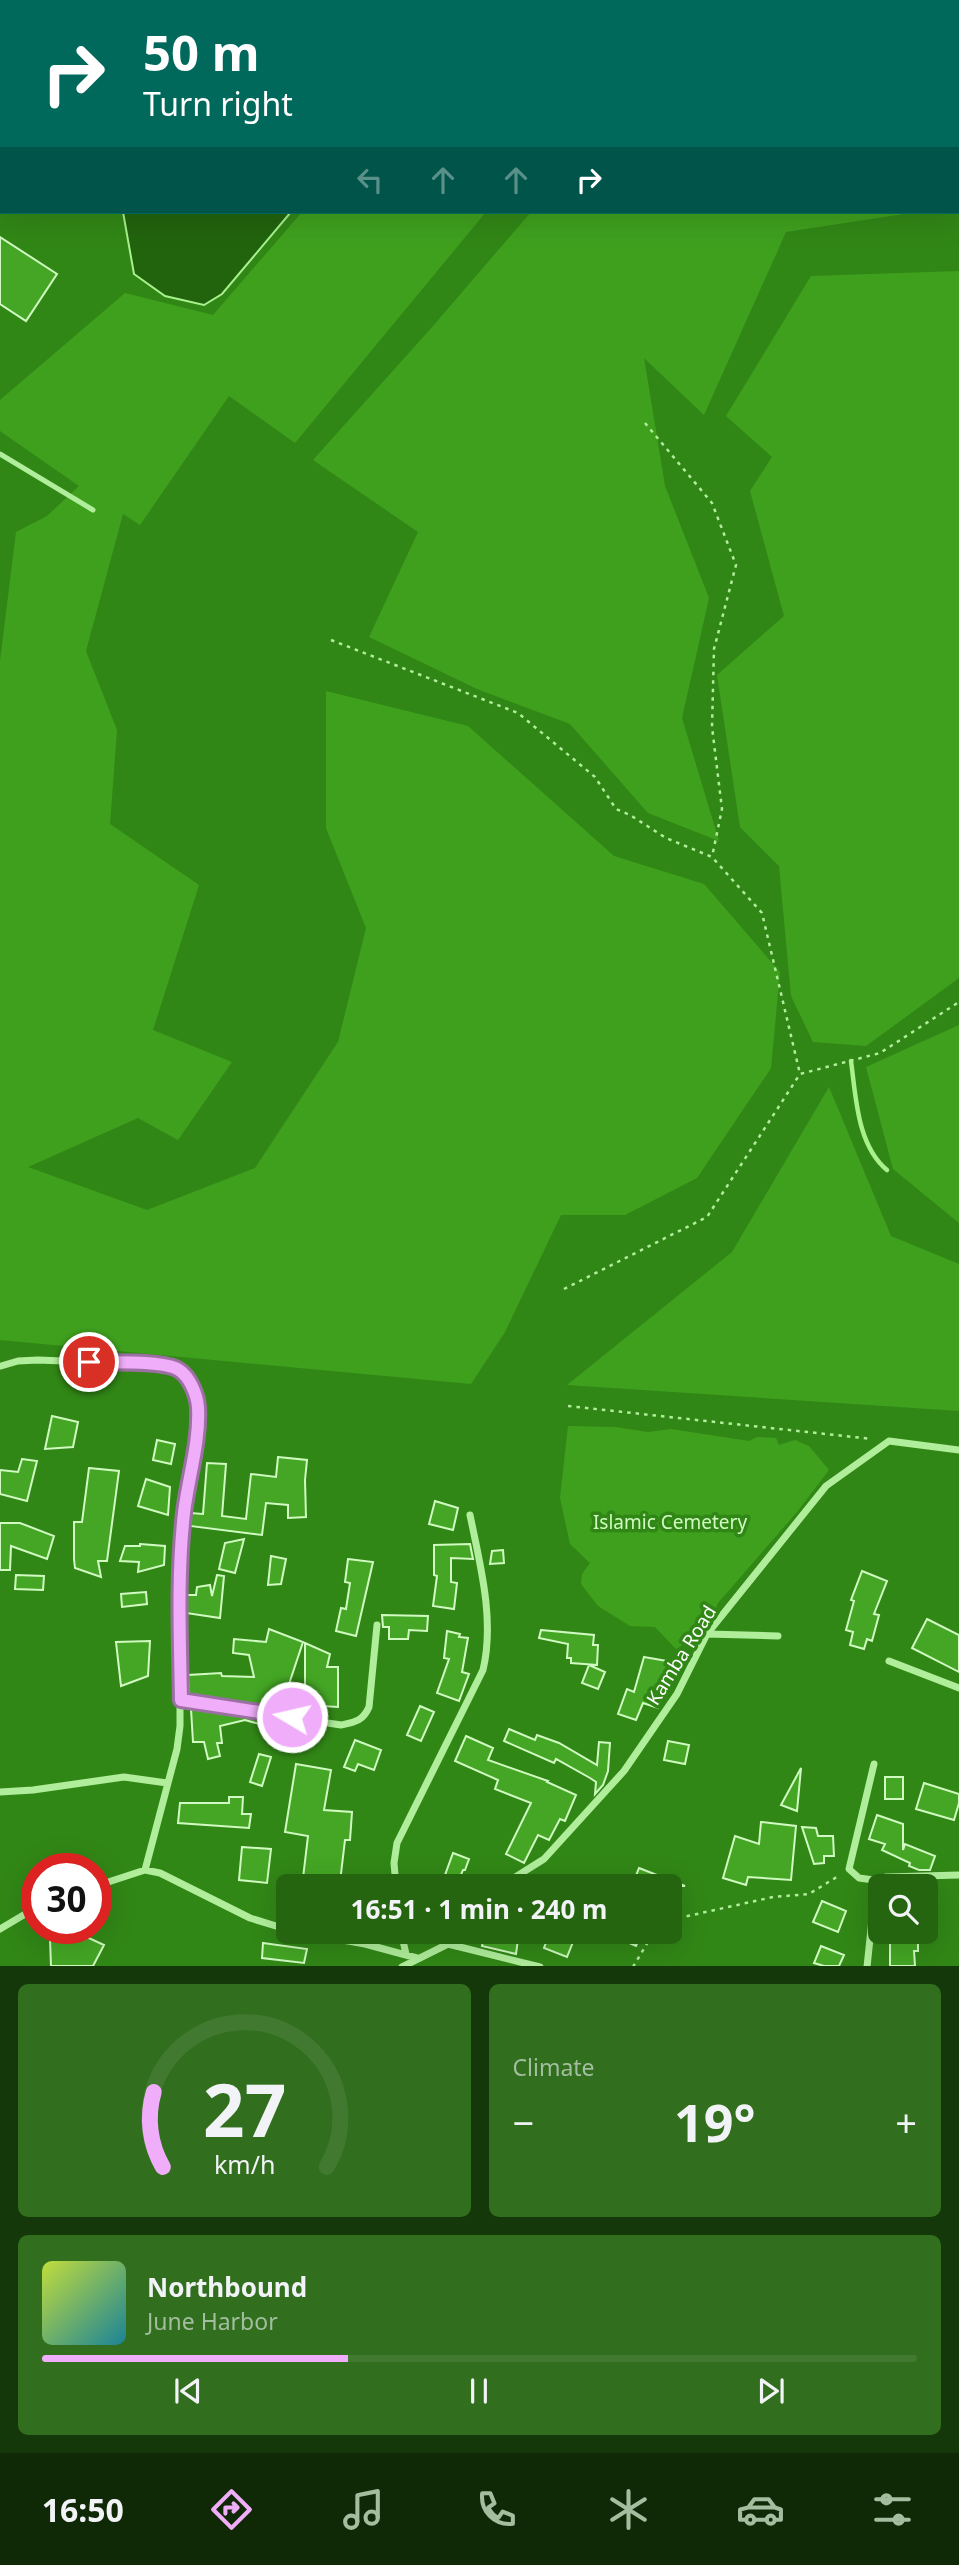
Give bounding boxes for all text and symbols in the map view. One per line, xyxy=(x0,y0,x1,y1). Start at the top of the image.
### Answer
text: 50 m xyxy=(143,19,260,85)
icon: right xyxy=(28,28,119,119)
text: Turn right xyxy=(143,82,293,125)
icon: left xyxy=(351,161,389,199)
icon: ahead xyxy=(424,161,462,199)
icon: ahead xyxy=(497,161,535,199)
icon: right xyxy=(570,161,608,199)
pin xyxy=(59,1332,119,1392)
icon: arrive xyxy=(70,1343,108,1381)
park label: Islamic Cemetery xyxy=(593,1509,747,1535)
street label: Kamba Road xyxy=(640,1600,722,1710)
position arrow xyxy=(255,1680,329,1754)
speed limit sign: 30 xyxy=(21,1853,112,1944)
map controls xyxy=(868,1874,938,1944)
button: search xyxy=(868,1874,938,1944)
text: 16:51 · 1 min · 240 m xyxy=(351,1891,607,1927)
text: Climate xyxy=(513,2051,595,2083)
text: 27 xyxy=(203,2059,286,2158)
text: 19° xyxy=(674,2086,756,2157)
text: − xyxy=(513,2096,534,2148)
text: + xyxy=(895,2096,917,2148)
text: km/h xyxy=(213,2146,275,2180)
text: Northbound xyxy=(147,2269,307,2305)
text: June Harbor xyxy=(147,2305,278,2337)
icon: previous xyxy=(169,2372,207,2410)
icon: pause xyxy=(460,2372,498,2410)
icon: next xyxy=(752,2372,790,2410)
icon: directions xyxy=(207,2485,256,2534)
icon: music xyxy=(339,2485,388,2534)
icon: phone xyxy=(472,2485,521,2534)
icon: climate xyxy=(604,2485,653,2534)
icon: car xyxy=(736,2485,785,2534)
icon: filters xyxy=(868,2485,917,2534)
text: 16:50 xyxy=(42,2488,124,2531)

